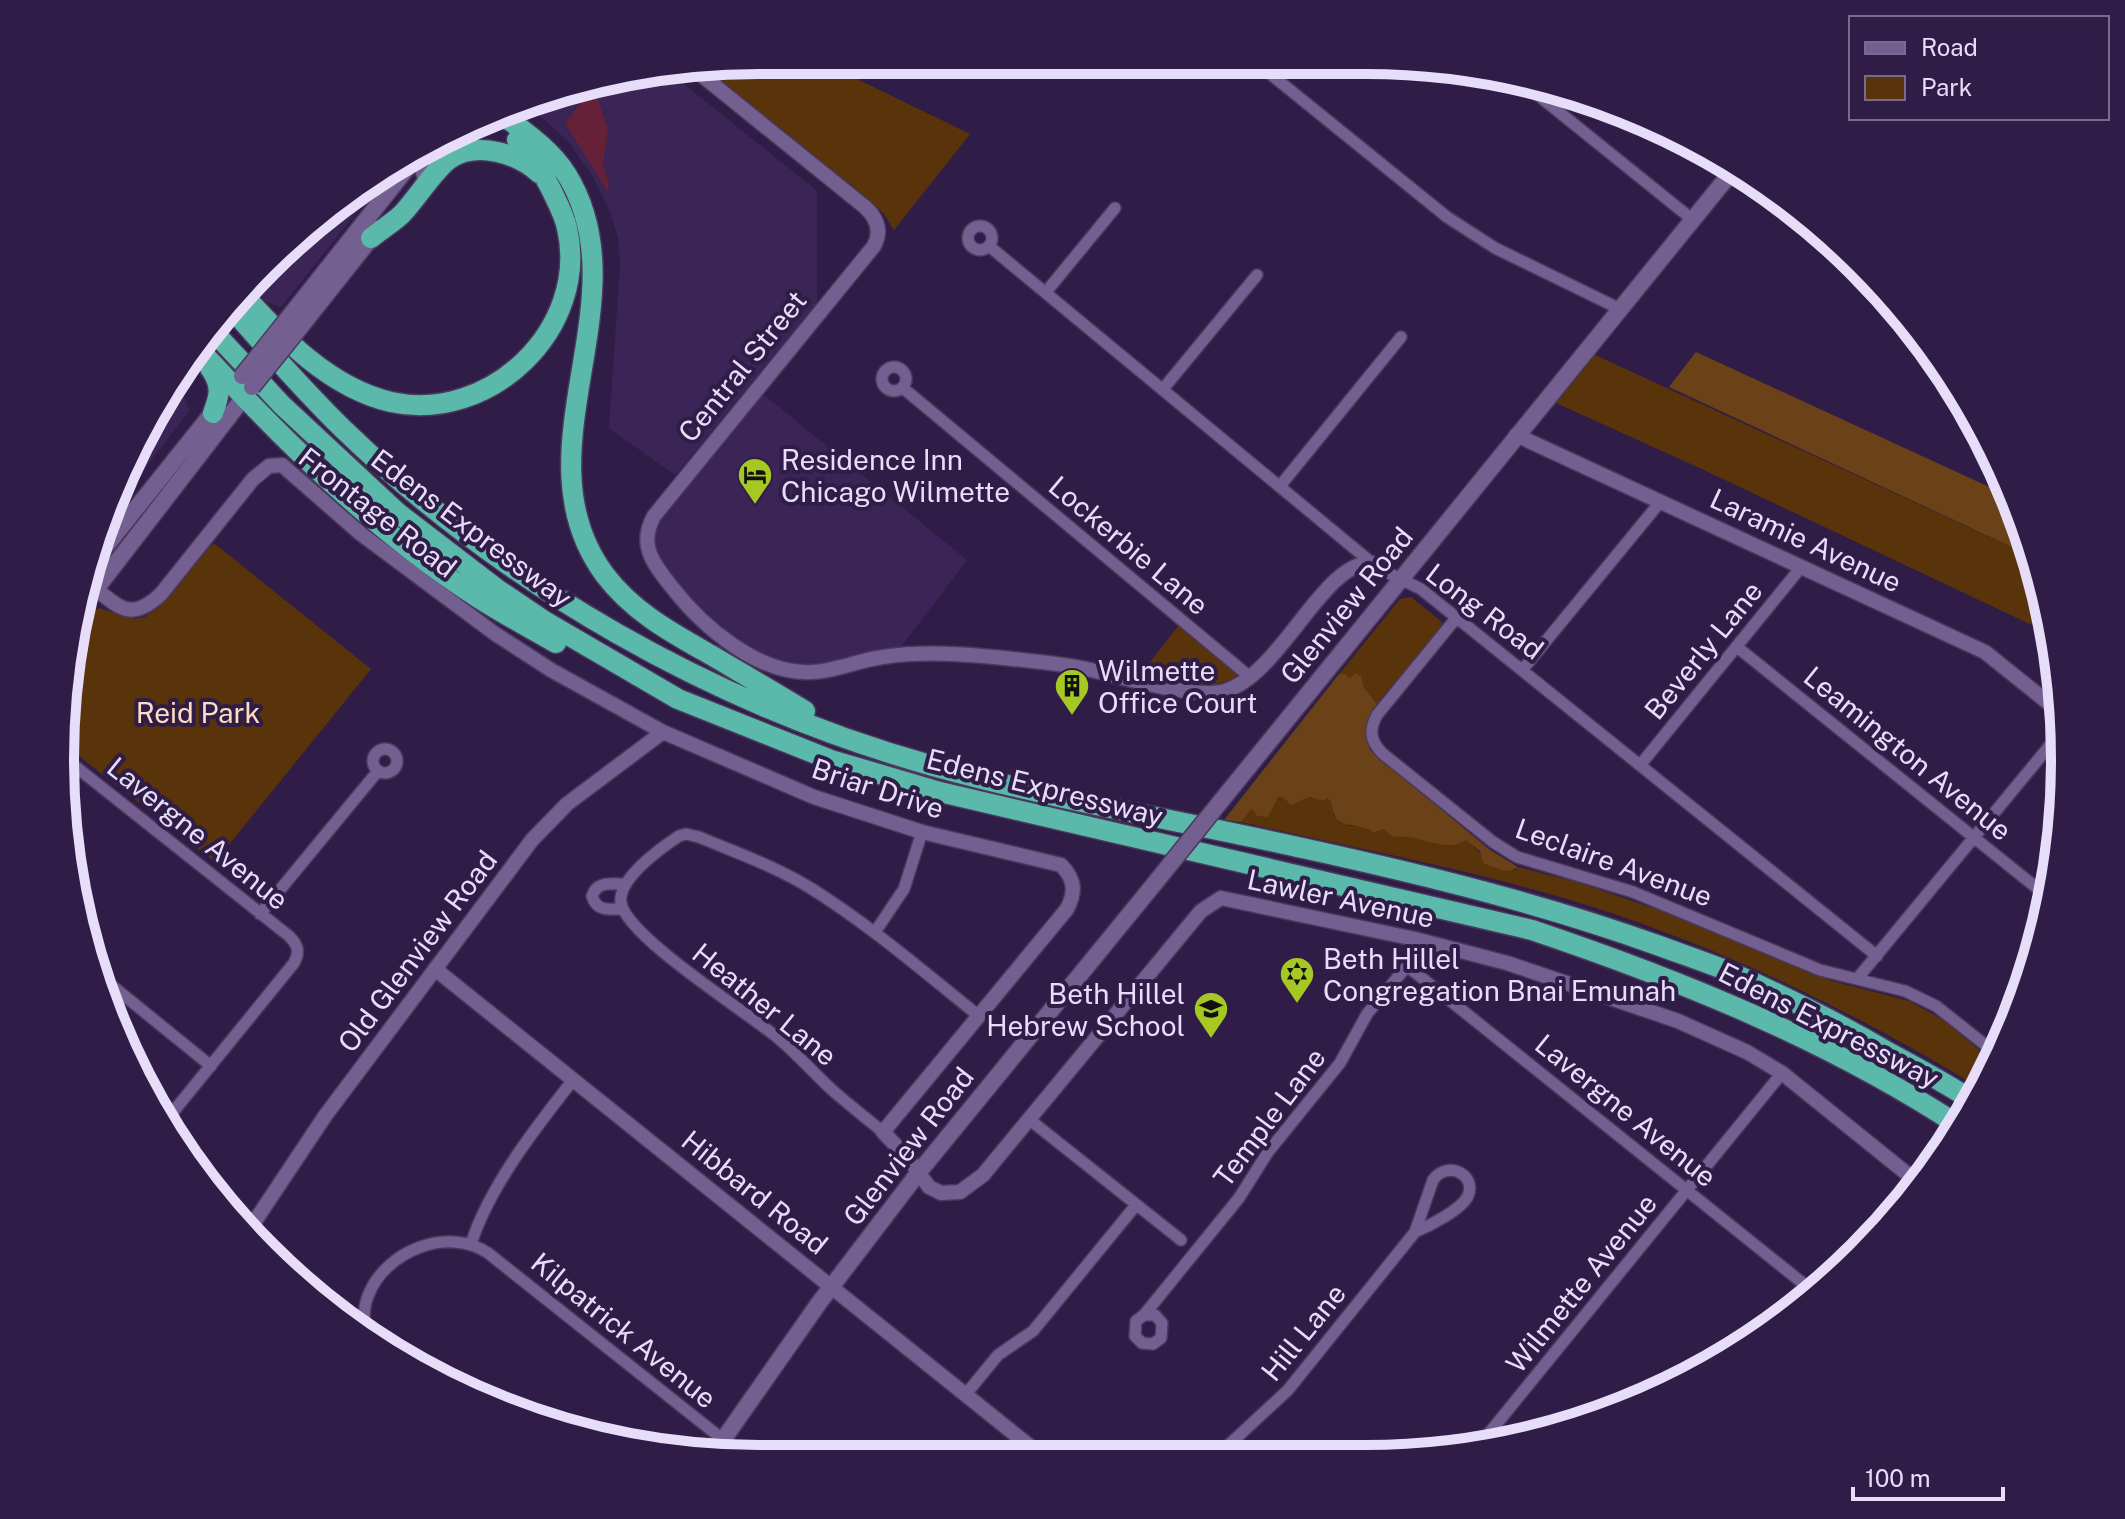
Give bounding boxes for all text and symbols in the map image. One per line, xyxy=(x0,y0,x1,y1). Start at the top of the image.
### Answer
legend xyxy=(1849,16,2109,120)
text: Road xyxy=(1921,33,1978,61)
text: Park xyxy=(1921,73,1972,101)
street label: Central Street xyxy=(671,284,813,448)
street label: Frontage Road xyxy=(293,440,463,584)
street label: Edens Expressway xyxy=(365,442,579,614)
place label: Residence Inn Chicago Wilmette xyxy=(781,443,1010,508)
hotel icon: Residence Inn Chicago Wilmette xyxy=(736,456,774,506)
street label: Lockerbie Lane xyxy=(1043,469,1215,621)
street label: Laramie Avenue xyxy=(1705,481,1907,599)
street label: Glenview Road xyxy=(1273,520,1419,690)
street label: Long Road xyxy=(1420,556,1550,666)
street label: Beverly Lane xyxy=(1637,574,1769,726)
place label: Wilmette Office Court xyxy=(1098,654,1257,719)
street label: Leamington Avenue xyxy=(1798,659,2018,847)
building icon: Wilmette Office Court xyxy=(1053,667,1091,717)
park label: Reid Park xyxy=(136,696,260,729)
street label: Edens Expressway xyxy=(923,742,1167,832)
street label: Lavergne Avenue xyxy=(101,750,295,916)
street label: Briar Drive xyxy=(808,751,948,825)
street label: Leclaire Avenue xyxy=(1511,811,1717,913)
street label: Old Glenview Road xyxy=(331,844,503,1058)
street label: Lawler Avenue xyxy=(1245,862,1437,934)
street label: Heather Lane xyxy=(686,936,844,1072)
place label: Beth Hillel Congregation Bnai Emunah xyxy=(1323,942,1676,1007)
synagogue icon: Beth Hillel Congregation Bnai Emunah xyxy=(1278,955,1316,1005)
street label: Edens Expressway xyxy=(1713,955,1945,1095)
place label: Beth Hillel Hebrew School xyxy=(986,977,1185,1042)
school or university icon: Beth Hillel Hebrew School xyxy=(1192,990,1230,1040)
street label: Lavergne Avenue xyxy=(1529,1027,1723,1193)
street label: Temple Lane xyxy=(1206,1041,1332,1193)
street label: Glenview Road xyxy=(836,1060,980,1232)
street label: Hibbard Road xyxy=(676,1123,834,1261)
street label: Wilmette Avenue xyxy=(1499,1187,1663,1379)
street label: Kilpatrick Avenue xyxy=(525,1245,723,1415)
street label: Hill Lane xyxy=(1254,1277,1352,1387)
scale bar xyxy=(1853,1451,2003,1501)
text: 100 m xyxy=(1865,1464,1931,1492)

